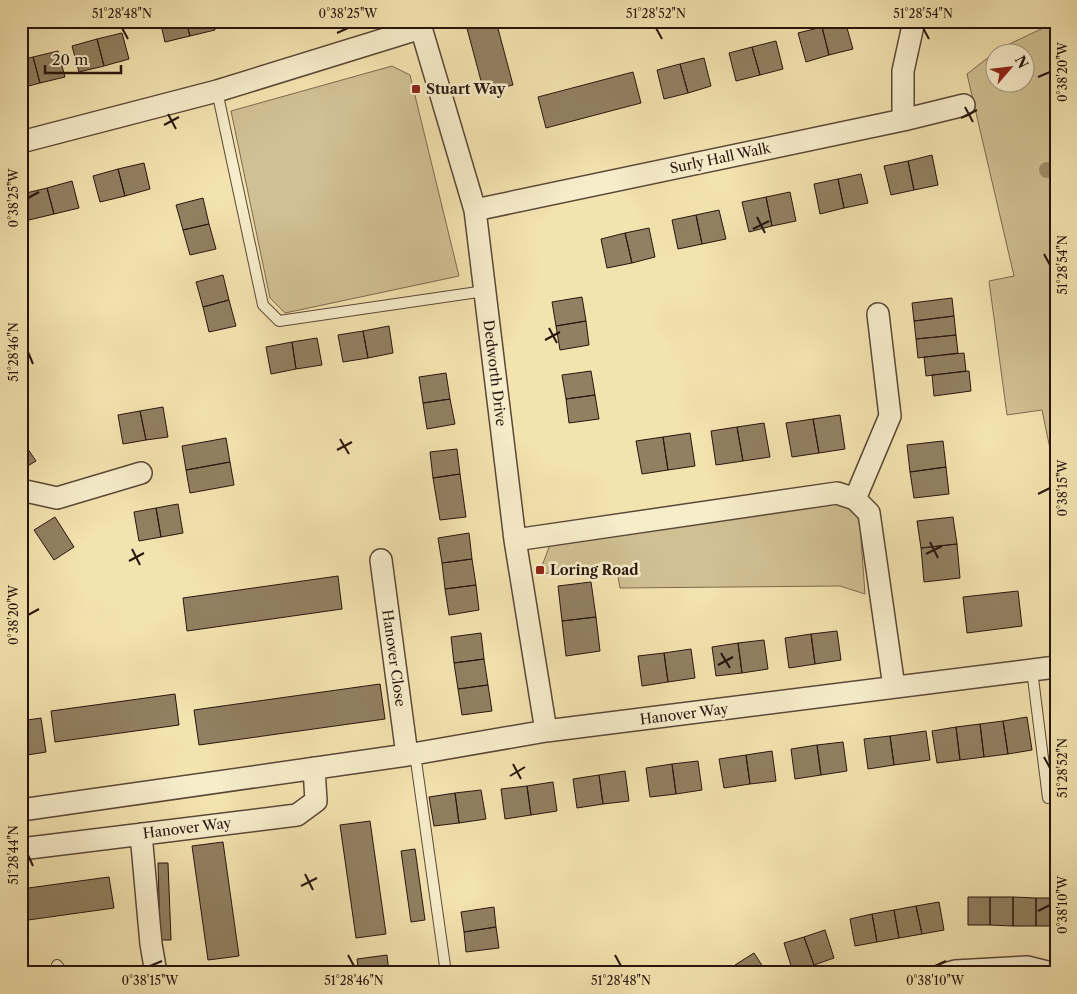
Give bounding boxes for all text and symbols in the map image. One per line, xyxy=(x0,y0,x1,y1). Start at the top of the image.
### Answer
text: 51°28'48"N xyxy=(92,6,152,21)
text: 0°38'25"W xyxy=(319,6,378,21)
text: 51°28'52"N xyxy=(626,6,686,21)
text: 51°28'54"N xyxy=(893,6,953,21)
text: 0°38'20"W xyxy=(1055,41,1070,102)
scale bar xyxy=(45,42,121,74)
north arrow xyxy=(984,42,1034,92)
text: 20 m xyxy=(52,50,88,69)
text: N xyxy=(1011,52,1032,71)
place label: Stuart Way xyxy=(426,80,506,98)
marker: Stuart Way xyxy=(410,83,422,95)
street label: Surly Hall Walk xyxy=(668,138,773,177)
text: 0°38'25"W xyxy=(6,168,21,227)
text: 51°28'54"N xyxy=(1055,235,1070,295)
street label: Dedworth Drive xyxy=(480,319,510,427)
text: 51°28'46"N xyxy=(6,322,21,382)
text: 0°38'15"W xyxy=(1055,459,1070,517)
place label: Loring Road xyxy=(550,561,639,579)
marker: Loring Road xyxy=(534,564,546,576)
text: 0°38'20"W xyxy=(6,584,21,645)
street label: Hanover Close xyxy=(378,608,410,708)
street label: Hanover Way xyxy=(639,700,729,728)
text: 51°28'52"N xyxy=(1055,738,1070,798)
street label: Hanover Way xyxy=(142,814,232,842)
text: 51°28'44"N xyxy=(6,825,21,885)
text: 0°38'10"W xyxy=(1055,875,1070,934)
text: 0°38'15"W xyxy=(121,973,179,988)
text: 51°28'46"N xyxy=(324,973,384,988)
text: 51°28'48"N xyxy=(591,973,651,988)
text: 0°38'10"W xyxy=(906,973,965,988)

